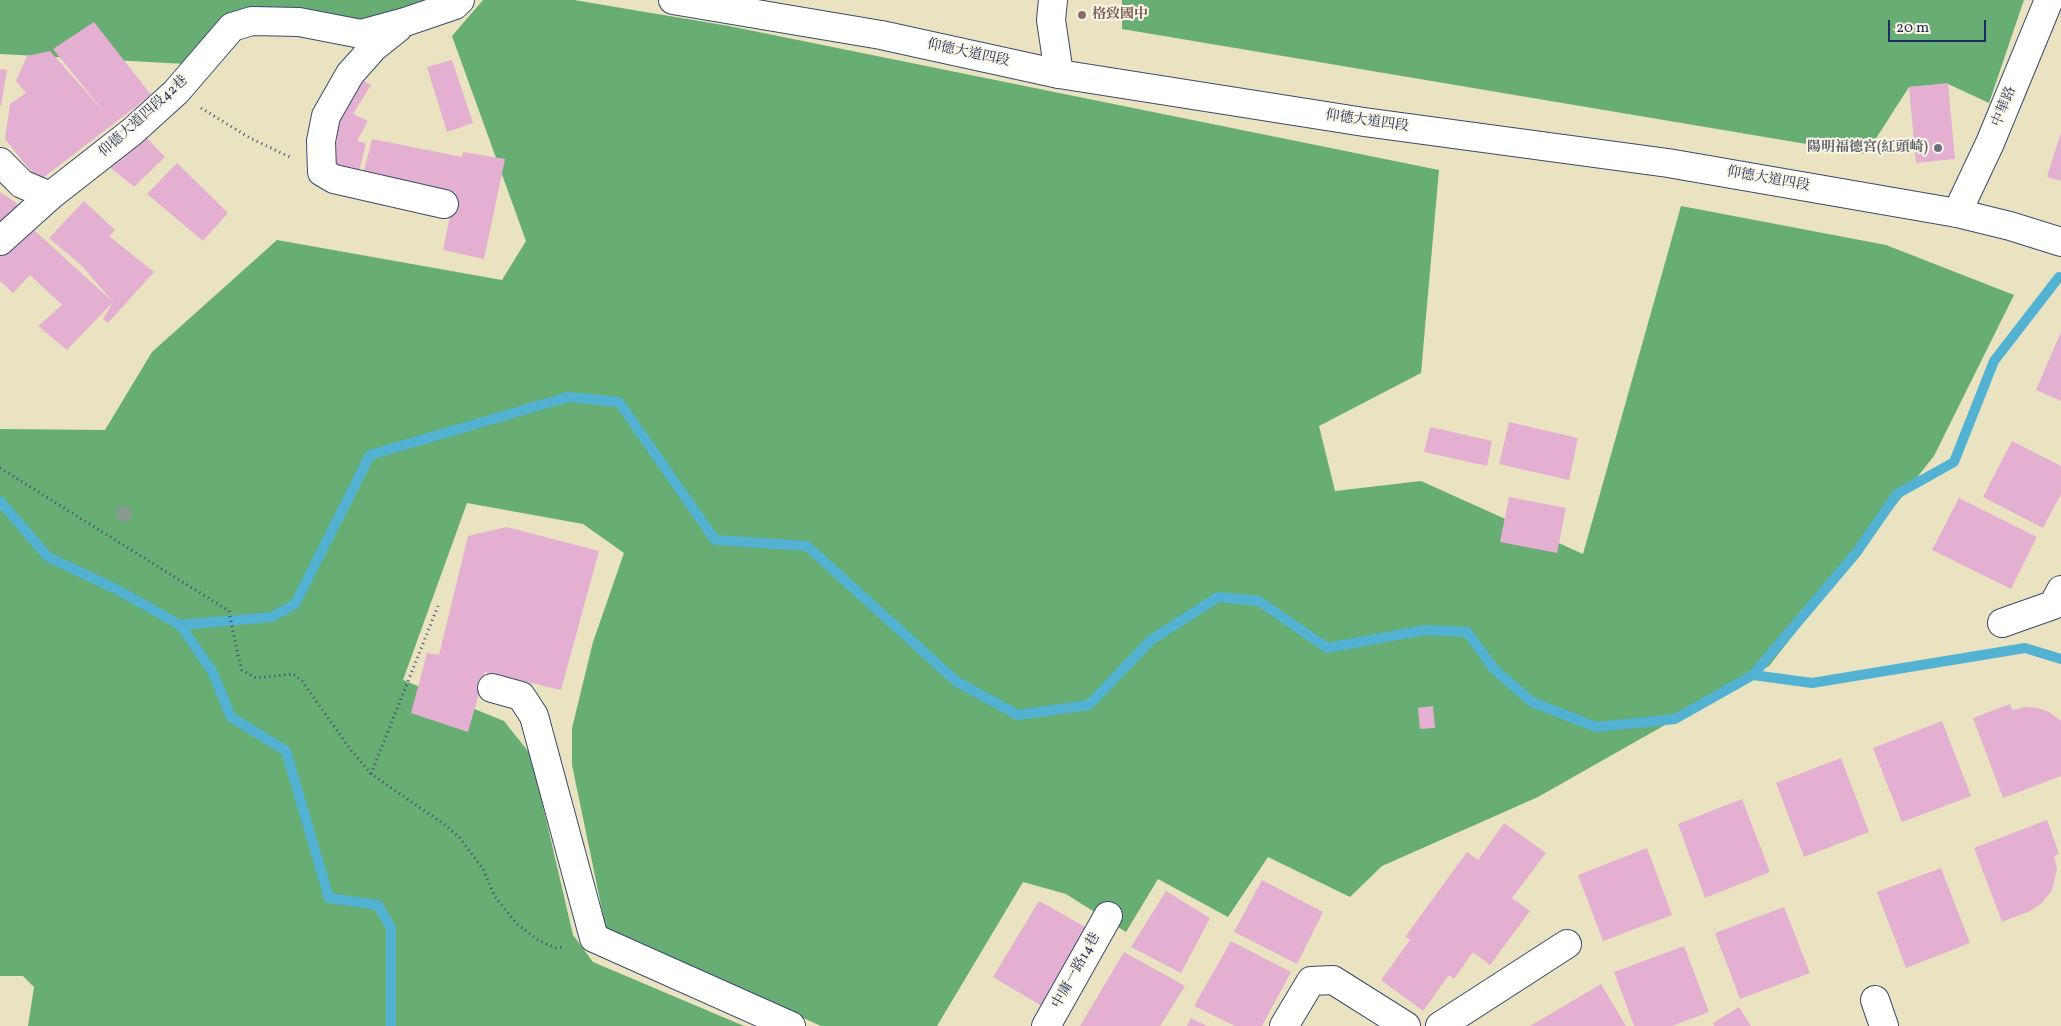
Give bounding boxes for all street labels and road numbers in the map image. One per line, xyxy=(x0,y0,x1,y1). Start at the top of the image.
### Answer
street label: 仰德大道四段 xyxy=(925,37,1011,71)
street label: 仰德大道四段42巷 xyxy=(96,73,192,161)
street label: 中華路 xyxy=(1989,84,2021,130)
street label: 仰德大道四段 xyxy=(1324,108,1410,136)
street label: 仰德大道四段 xyxy=(1725,164,1811,196)
street label: 中庸一路14巷 xyxy=(1049,930,1105,1012)

